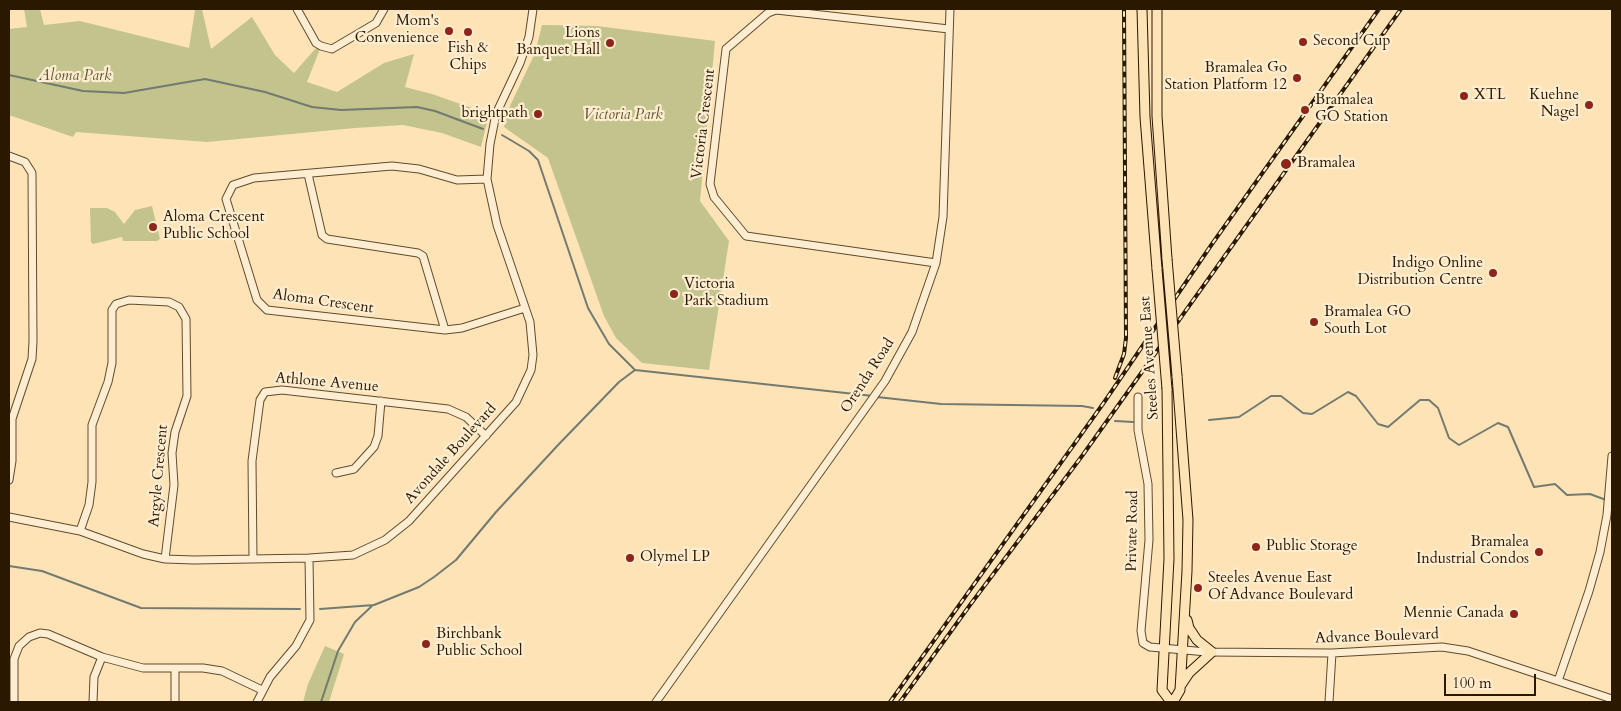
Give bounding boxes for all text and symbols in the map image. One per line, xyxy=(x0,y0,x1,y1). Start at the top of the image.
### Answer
place label: Mom's Convenience xyxy=(355,13,439,48)
marker: Mom's Convenience xyxy=(443,25,455,37)
place label: Lions Banquet Hall xyxy=(516,25,600,60)
marker: Fish & Chips xyxy=(462,26,474,38)
place label: Second Cup xyxy=(1313,33,1390,51)
marker: Second Cup xyxy=(1297,36,1309,48)
marker: Lions Banquet Hall xyxy=(604,37,616,49)
place label: Fish & Chips xyxy=(447,40,489,75)
place label: Bramalea Go Station Platform 12 xyxy=(1165,60,1287,95)
park label: Aloma Park xyxy=(39,68,111,86)
street label: Victoria Crescent xyxy=(688,68,720,180)
marker: Bramalea Go Station Platform 12 xyxy=(1291,72,1303,84)
place label: XTL xyxy=(1474,87,1506,105)
place label: Kuehne Nagel xyxy=(1529,87,1579,122)
marker: XTL xyxy=(1458,90,1470,102)
place label: Bramalea GO Station xyxy=(1315,92,1388,127)
marker: Kuehne Nagel xyxy=(1583,99,1595,111)
marker: Bramalea GO Station xyxy=(1299,104,1311,116)
place label: brightpath xyxy=(461,105,528,123)
park label: Victoria Park xyxy=(583,107,663,125)
marker: brightpath xyxy=(532,108,544,120)
place label: Bramalea xyxy=(1297,155,1355,173)
marker: Bramalea xyxy=(1279,157,1293,171)
place label: Aloma Crescent Public School xyxy=(163,209,264,244)
marker: Aloma Crescent Public School xyxy=(147,221,159,233)
place label: Indigo Online Distribution Centre xyxy=(1357,255,1483,290)
marker: Indigo Online Distribution Centre xyxy=(1487,267,1499,279)
place label: Victoria Park Stadium xyxy=(684,276,769,311)
street label: Aloma Crescent xyxy=(272,286,374,318)
marker: Victoria Park Stadium xyxy=(668,288,680,300)
street label: Steeles Avenue East xyxy=(1137,296,1163,420)
place label: Bramalea GO South Lot xyxy=(1324,304,1411,339)
marker: Bramalea GO South Lot xyxy=(1308,316,1320,328)
street label: Orenda Road xyxy=(837,335,899,417)
street label: Athlone Avenue xyxy=(275,370,379,396)
street label: Avondale Boulevard xyxy=(401,400,501,508)
street label: Argyle Crescent xyxy=(146,424,172,528)
street label: Private Road xyxy=(1123,490,1143,572)
place label: Bramalea Industrial Condos xyxy=(1416,534,1529,569)
place label: Public Storage xyxy=(1266,538,1358,556)
marker: Public Storage xyxy=(1250,541,1262,553)
marker: Bramalea Industrial Condos xyxy=(1533,546,1545,558)
place label: Olymel LP xyxy=(640,549,710,567)
marker: Olymel LP xyxy=(624,552,636,564)
place label: Steeles Avenue East Of Advance Boulevard xyxy=(1208,570,1353,605)
marker: Steeles Avenue East Of Advance Boulevard xyxy=(1192,582,1204,594)
place label: Mennie Canada xyxy=(1404,605,1504,623)
marker: Mennie Canada xyxy=(1508,608,1520,620)
place label: Birchbank Public School xyxy=(436,626,523,661)
street label: Advance Boulevard xyxy=(1315,626,1439,648)
marker: Birchbank Public School xyxy=(420,638,432,650)
scale bar xyxy=(1446,664,1538,696)
text: 100 m xyxy=(1452,673,1492,693)

